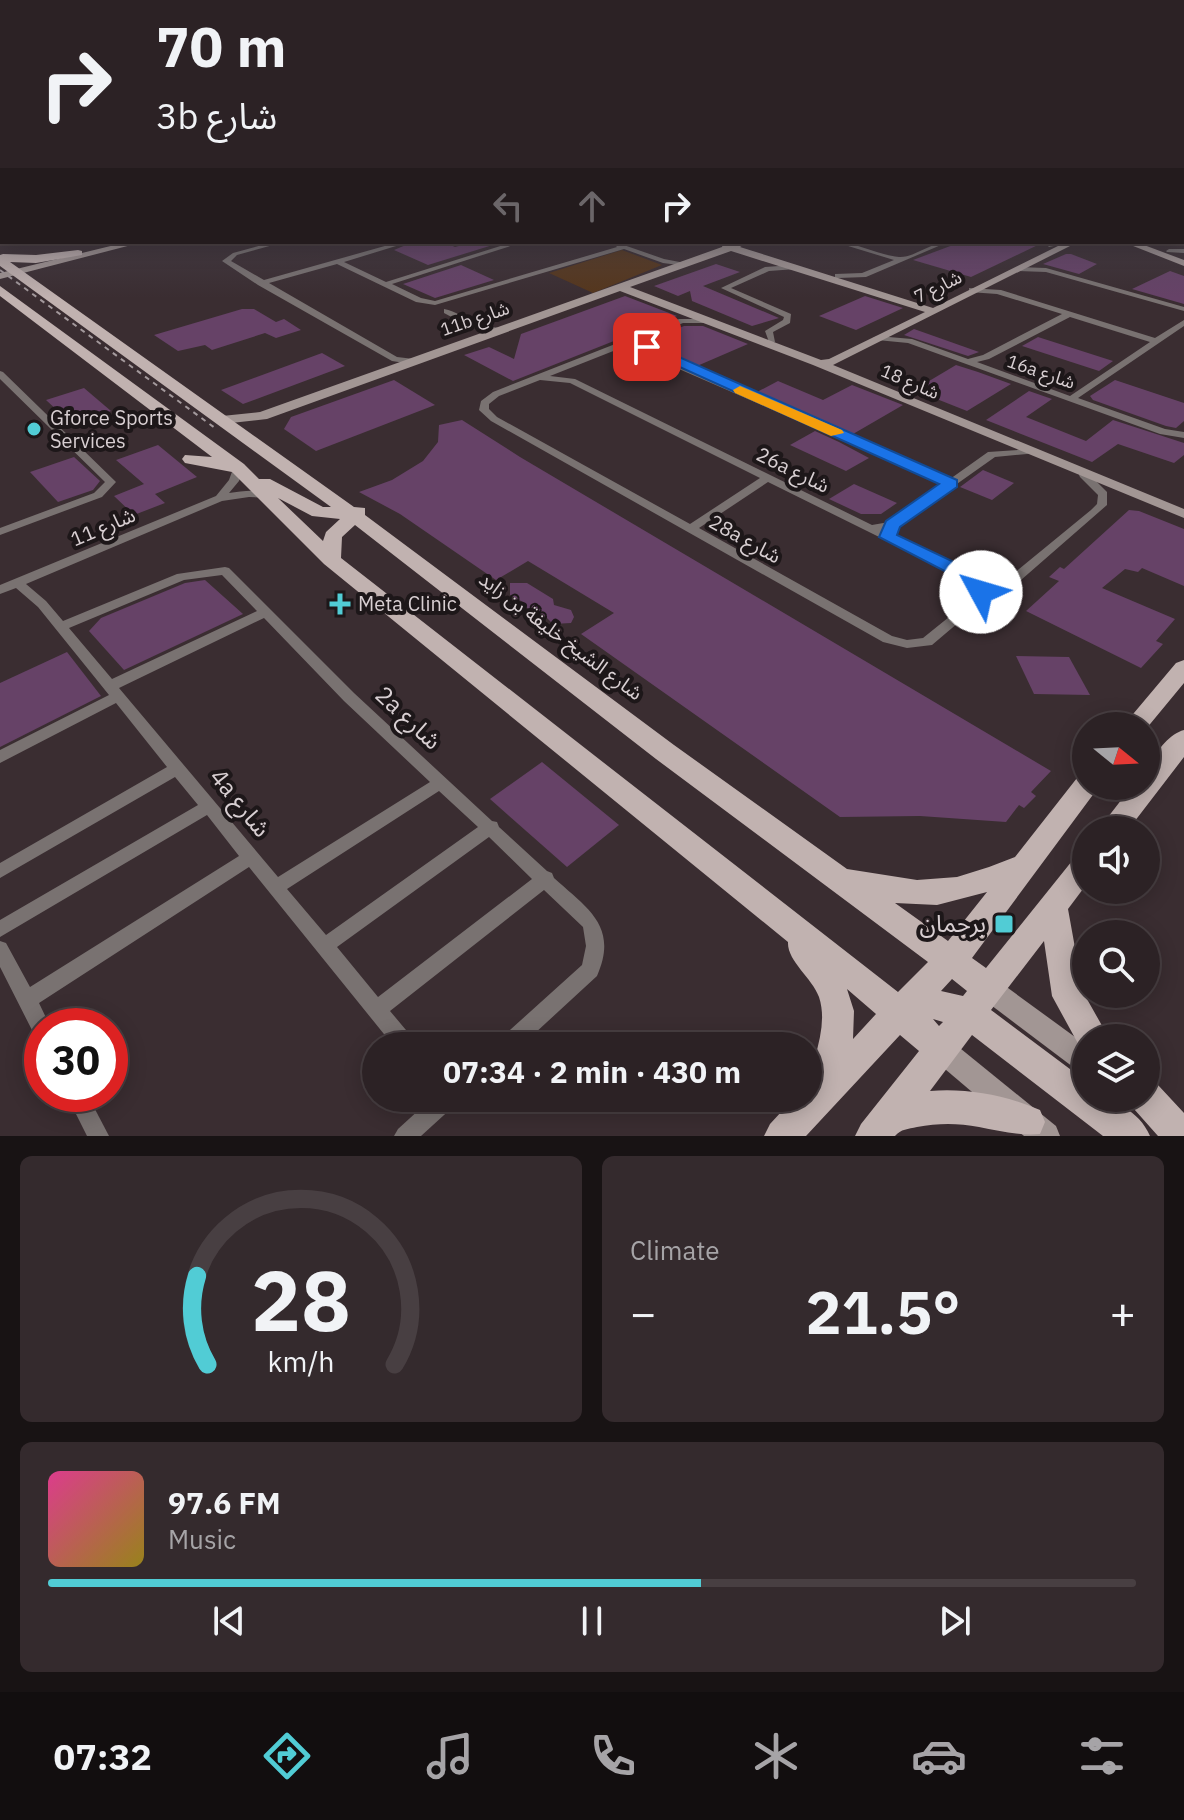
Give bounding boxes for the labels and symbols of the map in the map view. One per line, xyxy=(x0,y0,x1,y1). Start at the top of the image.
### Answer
street label: شارع 7 xyxy=(910,265,967,311)
street label: 11b شارع xyxy=(437,296,513,344)
pin xyxy=(613,313,681,381)
street label: 16a شارع xyxy=(1003,349,1078,397)
street label: شارع 18 xyxy=(876,359,943,407)
place label: Gforce Sports Services xyxy=(50,404,173,454)
marker: Gforce Sports Services xyxy=(25,420,43,438)
street label: 26a شارع xyxy=(751,440,834,501)
street label: شارع 11 xyxy=(66,501,140,554)
street label: 28a شارع xyxy=(703,508,786,571)
position arrow xyxy=(939,550,1023,634)
street label: شارع الشيخ خليفة بن زايد xyxy=(473,565,649,708)
place label: Meta Clinic xyxy=(358,590,457,617)
marker: Meta Clinic xyxy=(329,593,351,615)
street label: 2a شارع xyxy=(367,678,449,758)
north arrow xyxy=(1072,712,1160,800)
street label: 4a شارع xyxy=(202,761,278,845)
place label: برجمان xyxy=(920,907,986,939)
marker: برجمان xyxy=(993,913,1015,935)
speed limit sign: 30 xyxy=(24,1008,128,1112)

